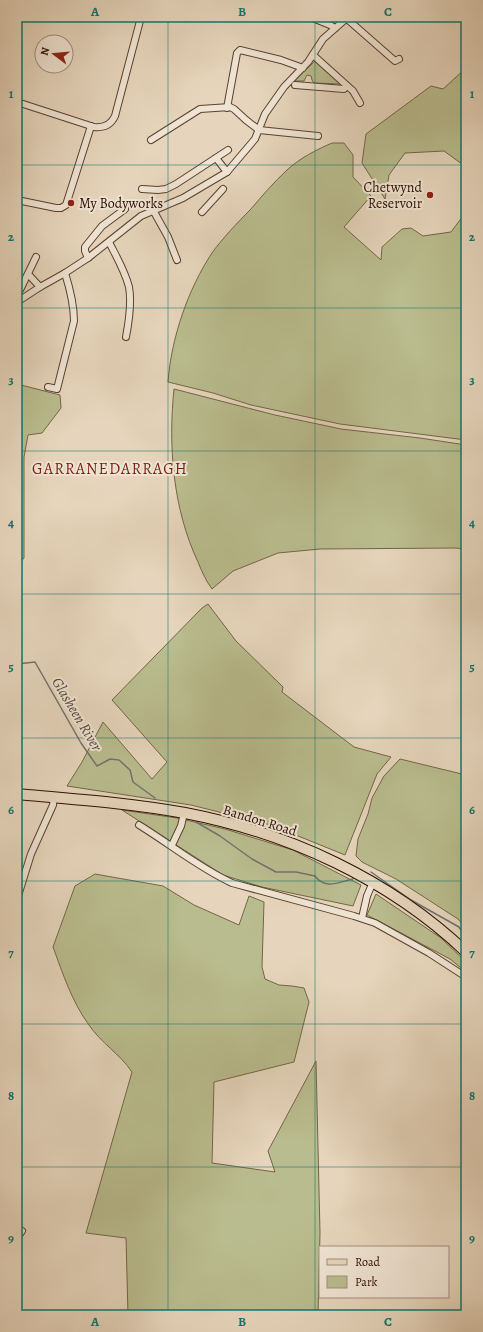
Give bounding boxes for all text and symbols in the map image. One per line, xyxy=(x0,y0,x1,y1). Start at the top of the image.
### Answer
text: A xyxy=(90,3,100,20)
text: B xyxy=(238,3,246,20)
text: C xyxy=(384,3,392,20)
north arrow xyxy=(34,34,74,74)
text: N xyxy=(37,45,53,57)
text: 1 xyxy=(9,85,14,102)
text: 1 xyxy=(470,85,475,102)
place label: Chetwynd Reservoir xyxy=(364,178,423,213)
marker: Chetwynd Reservoir xyxy=(425,190,435,200)
place label: My Bodyworks xyxy=(79,194,163,213)
marker: My Bodyworks xyxy=(66,198,76,208)
text: 2 xyxy=(8,228,15,245)
text: 2 xyxy=(469,228,476,245)
text: 3 xyxy=(8,371,14,388)
text: 3 xyxy=(469,371,475,388)
district label: GARRANEDARRAGH xyxy=(32,458,188,480)
text: 4 xyxy=(8,514,14,531)
text: 4 xyxy=(469,514,475,531)
text: 5 xyxy=(8,658,14,675)
text: 5 xyxy=(469,658,475,675)
water label: Glasheen River xyxy=(47,673,107,755)
street label: Bandon Road xyxy=(220,800,300,841)
text: 6 xyxy=(8,801,14,818)
text: 6 xyxy=(469,801,475,818)
text: 7 xyxy=(8,944,14,961)
text: 7 xyxy=(469,944,475,961)
text: 8 xyxy=(8,1087,14,1104)
text: 8 xyxy=(469,1087,475,1104)
text: 9 xyxy=(8,1230,14,1247)
text: 9 xyxy=(469,1230,475,1247)
legend xyxy=(319,1246,449,1298)
text: Road xyxy=(355,1254,381,1270)
text: Park xyxy=(355,1274,378,1290)
text: A xyxy=(90,1313,100,1330)
text: B xyxy=(238,1313,246,1330)
text: C xyxy=(384,1313,392,1330)

